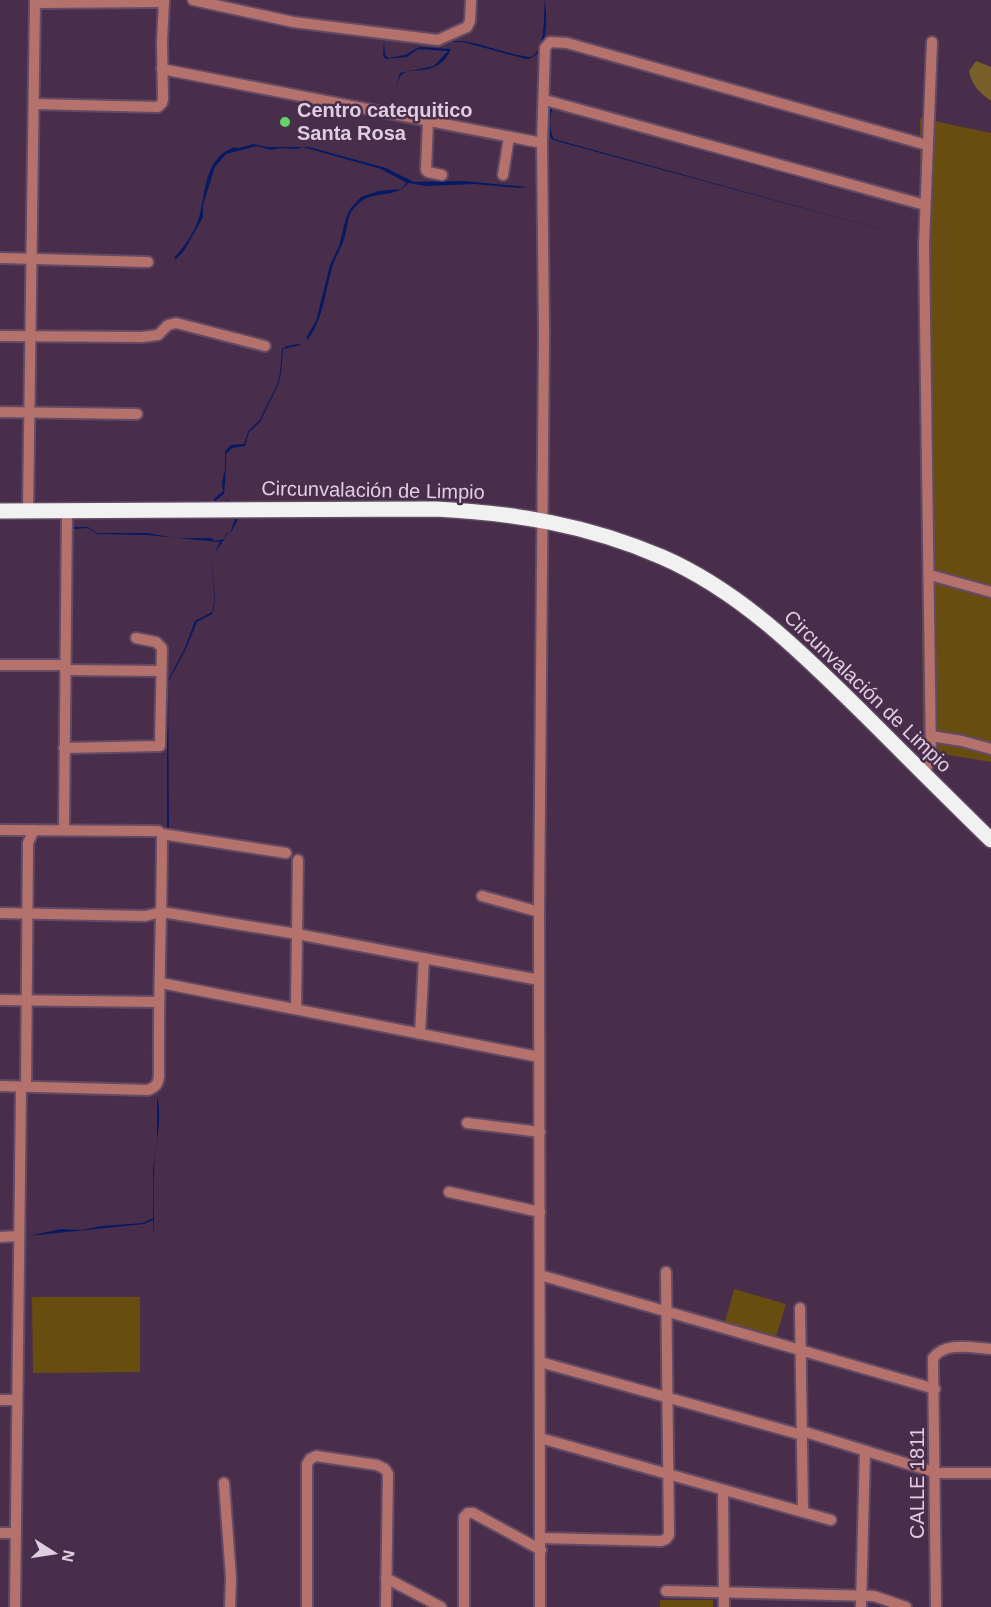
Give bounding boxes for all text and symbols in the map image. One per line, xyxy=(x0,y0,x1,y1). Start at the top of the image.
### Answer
place label: Centro catequitico Santa Rosa xyxy=(297,99,473,144)
marker: Centro catequitico Santa Rosa xyxy=(278,115,292,129)
street label: Circunvalación de Limpio xyxy=(261,477,485,503)
street label: Circunvalación de Limpio xyxy=(780,605,956,777)
street label: CALLE 1811 xyxy=(906,1427,928,1539)
north arrow xyxy=(24,1523,84,1583)
text: N xyxy=(59,1549,78,1563)

